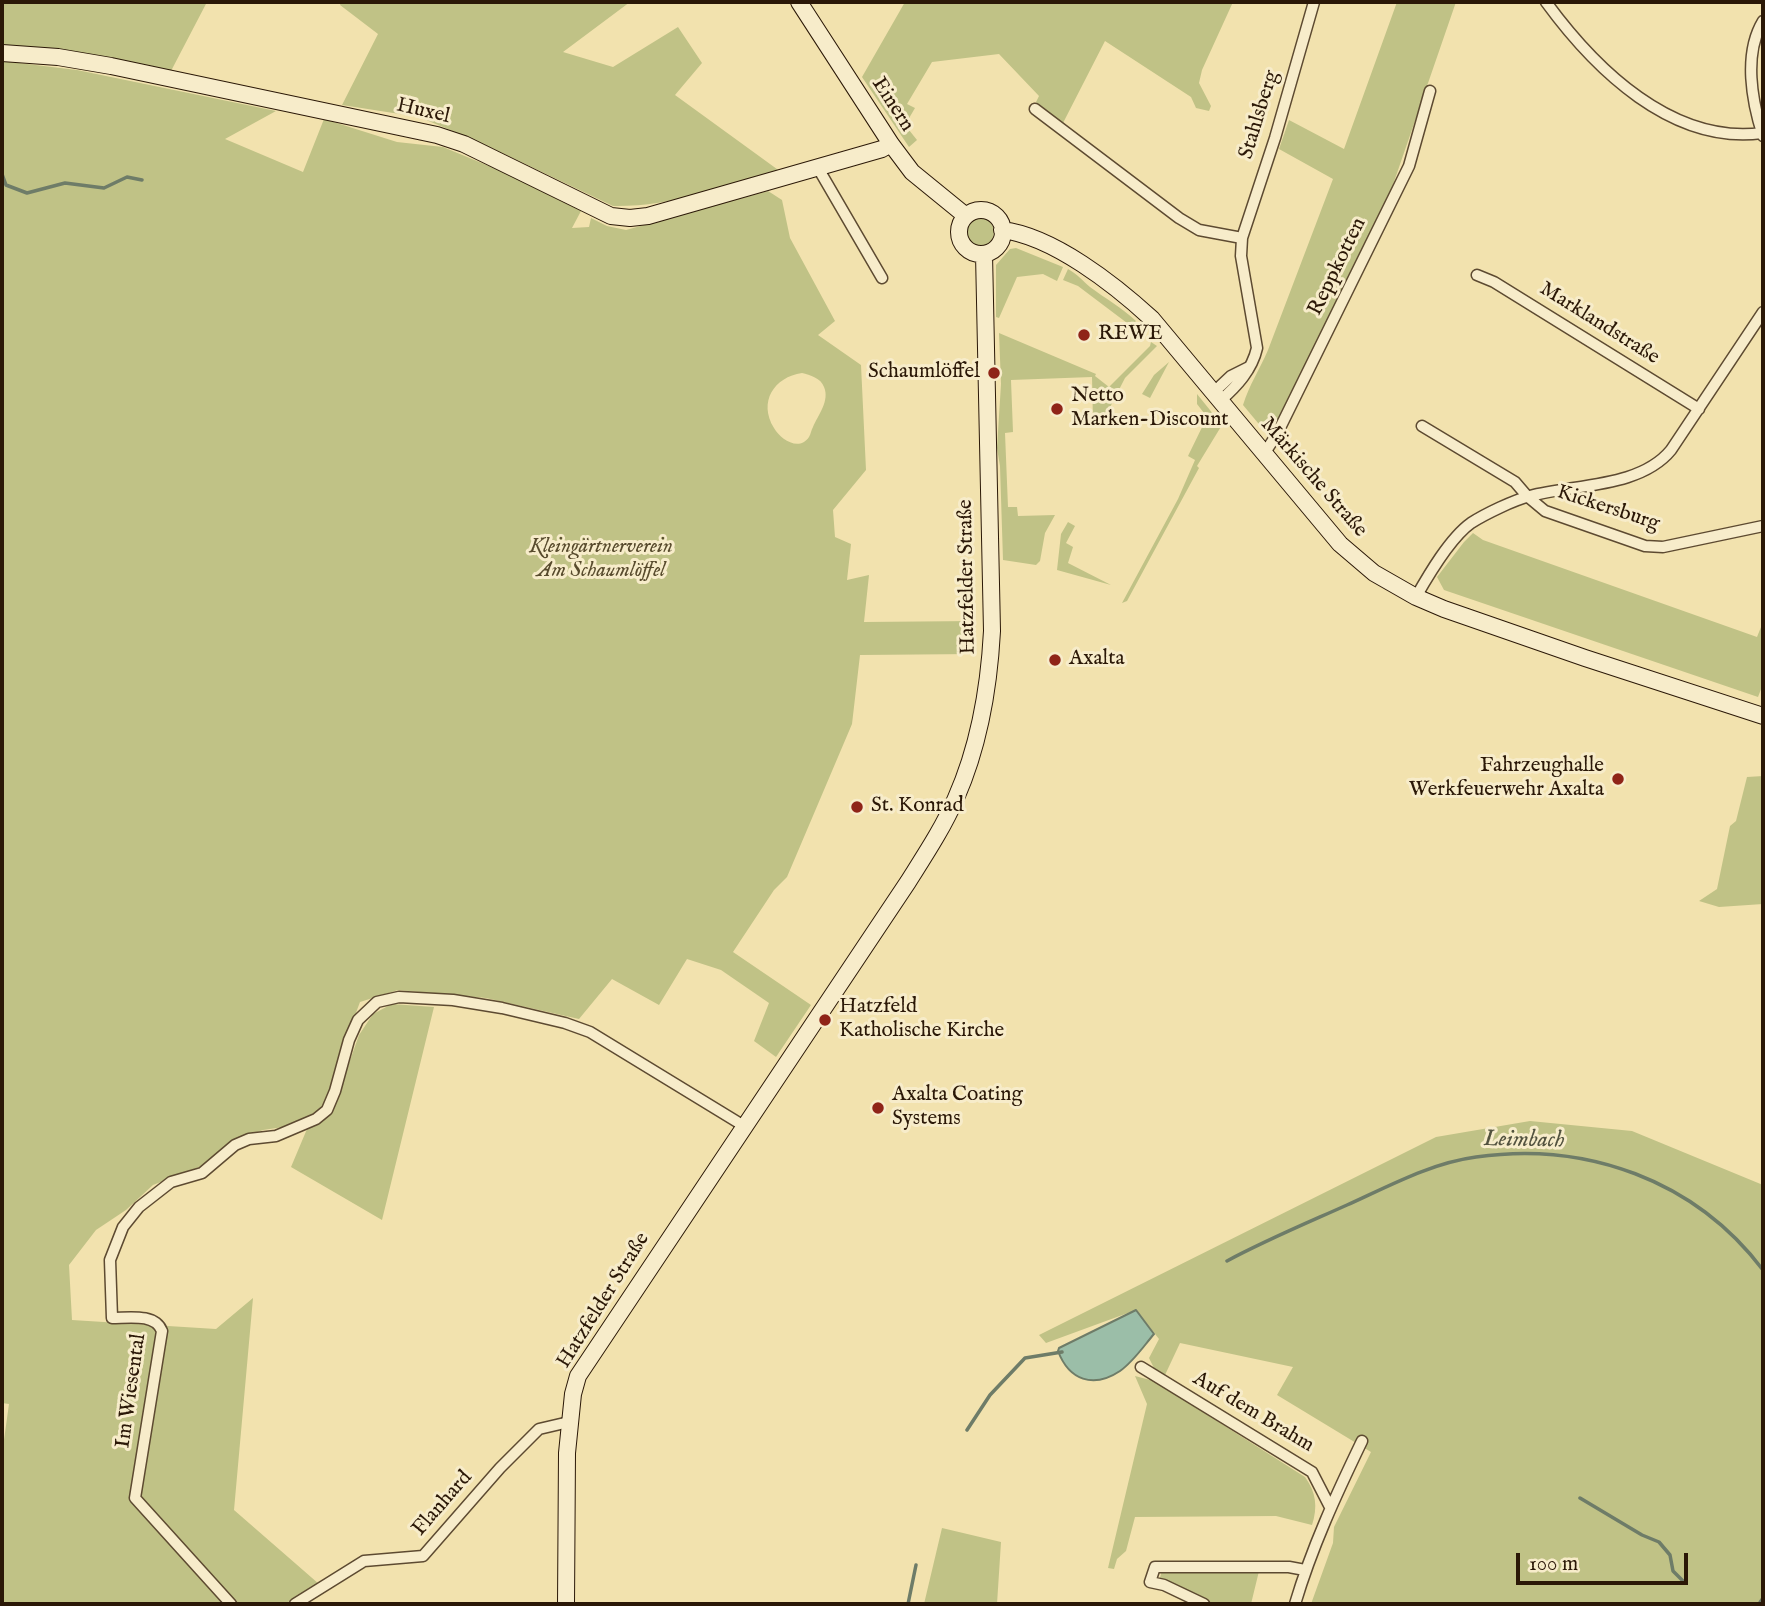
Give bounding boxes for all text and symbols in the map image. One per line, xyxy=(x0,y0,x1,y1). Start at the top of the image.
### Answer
street label: Stahlsberg xyxy=(1235,68,1285,162)
street label: Einern xyxy=(865,73,919,137)
street label: Huxel xyxy=(394,94,452,130)
street label: Reppkotten xyxy=(1303,214,1373,320)
street label: Marklandstraße xyxy=(1534,277,1664,371)
place label: REWE xyxy=(1098,322,1163,348)
marker: REWE xyxy=(1076,327,1092,343)
place label: Schaumlöffel xyxy=(868,360,980,386)
marker: Schaumlöffel xyxy=(986,365,1002,381)
place label: Netto Marken-Discount xyxy=(1071,384,1228,434)
marker: Netto Marken-Discount xyxy=(1049,401,1065,417)
street label: Märkische Straße xyxy=(1254,413,1372,543)
street label: Kickersburg xyxy=(1553,481,1663,537)
street label: Hatzfelder Straße xyxy=(954,499,982,655)
park label: Kleingärtnerverein Am Schaumlöffel xyxy=(529,535,673,585)
place label: Axalta xyxy=(1069,647,1125,673)
marker: Axalta xyxy=(1047,652,1063,668)
place label: Fahrzeughalle Werkfeuerwehr Axalta xyxy=(1409,754,1604,804)
marker: Fahrzeughalle Werkfeuerwehr Axalta xyxy=(1610,771,1626,787)
place label: St. Konrad xyxy=(871,794,964,820)
marker: St. Konrad xyxy=(849,799,865,815)
place label: Hatzfeld Katholische Kirche xyxy=(839,995,1004,1045)
marker: Hatzfeld Katholische Kirche xyxy=(817,1012,833,1028)
place label: Axalta Coating Systems xyxy=(892,1083,1023,1133)
marker: Axalta Coating Systems xyxy=(870,1100,886,1116)
water label: Leimbach xyxy=(1483,1126,1565,1156)
street label: Hatzfelder Straße xyxy=(552,1228,656,1374)
street label: Im Wiesental xyxy=(112,1332,152,1450)
street label: Auf dem Brahm xyxy=(1188,1367,1318,1459)
street label: Flanhard xyxy=(408,1466,478,1542)
scale bar xyxy=(1520,1540,1692,1584)
text: 100 m xyxy=(1529,1551,1578,1578)

